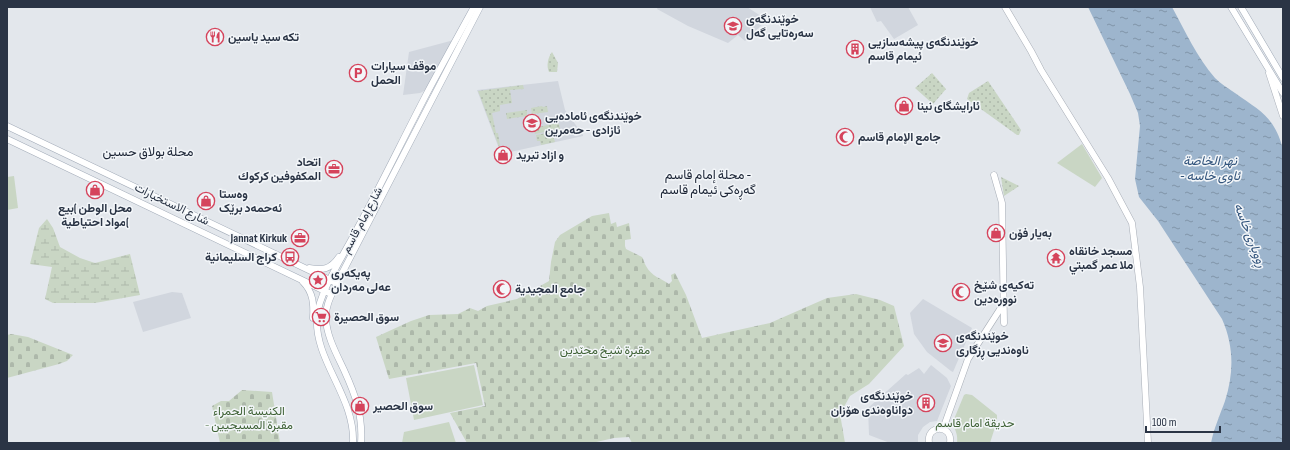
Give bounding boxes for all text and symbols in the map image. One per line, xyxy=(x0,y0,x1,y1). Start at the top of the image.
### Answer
place label: خوێندنگەی سەرەتایی گەل xyxy=(746,12,814,41)
school or university icon: خوێندنگەی سەرەتایی گەل xyxy=(723,16,743,36)
restaurant icon: تكه سيد ياسين xyxy=(205,27,225,47)
place label: تكه سيد ياسين xyxy=(228,30,299,45)
place label: خوێندنگەی پیشەسازیی ئیمام قاسم xyxy=(868,35,978,64)
building icon: خوێندنگەی پیشەسازیی ئیمام قاسم xyxy=(845,39,865,59)
place label: موقف سيارات الحمل xyxy=(371,59,437,88)
parking icon: موقف سيارات الحمل xyxy=(348,63,368,83)
shop icon: ئارایشگای نینا xyxy=(894,96,914,116)
place label: ئارایشگای نینا xyxy=(917,99,980,114)
place label: خوێندنگەی ئامادەیی ئازادی - حەمرین xyxy=(545,109,642,138)
school or university icon: خوێندنگەی ئامادەیی ئازادی - حەمرین xyxy=(522,113,542,133)
mosque icon: جامع الإمام قاسم xyxy=(835,127,855,147)
place label: جامع الإمام قاسم xyxy=(858,130,941,145)
district label: محلة بولاق حسين xyxy=(102,144,194,160)
shop icon: و ازاد تبريد xyxy=(493,145,513,165)
place label: و ازاد تبريد xyxy=(516,148,565,163)
water label: نهر الخاصة - ئاوی خاسە xyxy=(1180,153,1241,184)
place label: اتحاد المكفوفين كركوك xyxy=(238,155,321,184)
office icon: اتحاد المكفوفين كركوك xyxy=(324,159,344,179)
district label: محلة إمام قاسم - گەڕەکی ئیمام قاسم xyxy=(660,167,756,200)
shop icon: محل الوطن )بيع مواد احتياطية( xyxy=(85,180,105,200)
street label: شارع الاستخبارات xyxy=(131,180,212,230)
street label: شارع إمام قاسم xyxy=(339,184,387,257)
place label: وەستا ئەحمەد برێک xyxy=(219,187,282,216)
shop icon: وەستا ئەحمەد برێک xyxy=(196,191,216,211)
place label: محل الوطن )بيع مواد احتياطية( xyxy=(58,201,133,230)
water label: ڕووباری خاسە xyxy=(1228,201,1270,271)
shop icon: بەیار فۆن xyxy=(986,223,1006,243)
place label: بەیار فۆن xyxy=(1009,226,1052,241)
office icon: Jannat Kirkuk xyxy=(290,228,310,248)
place label: Jannat Kirkuk xyxy=(230,231,287,246)
place label: مسجد خانقاه ملا عمر گمبتي xyxy=(1069,244,1134,275)
bus stop icon: كراج السليمانية xyxy=(280,247,300,267)
temple icon: مسجد خانقاه ملا عمر گمبتي xyxy=(1046,248,1066,268)
place label: كراج السليمانية xyxy=(205,250,278,265)
place label: پەیکەری عەلی مەردان xyxy=(331,266,391,295)
place icon: پەیکەری عەلی مەردان xyxy=(308,270,328,290)
place label: تەکیەی شێخ نوورەدین xyxy=(974,278,1034,307)
mosque icon: جامع المجيدية xyxy=(492,279,512,299)
place label: جامع المجيدية xyxy=(515,282,585,297)
mosque icon: تەکیەی شێخ نوورەدین xyxy=(951,282,971,302)
supermarket icon: سوق الحصيرة xyxy=(311,307,331,327)
place label: سوق الحصيرة xyxy=(334,310,399,325)
place label: خوێندنگەی ناوەندیی ڕزگاری xyxy=(956,329,1029,360)
school or university icon: خوێندنگەی ناوەندیی ڕزگاری xyxy=(933,333,953,353)
park label: مقبرة شيخ محێدین xyxy=(560,343,650,359)
place label: خوێندنگەی دواناوەندی هۆزان xyxy=(831,389,913,418)
building icon: خوێندنگەی دواناوەندی هۆزان xyxy=(916,393,936,413)
shop icon: سوق الحصير xyxy=(350,396,370,416)
place label: سوق الحصير xyxy=(372,399,434,414)
park label: الكنيسة الحمراء - مقبرة المسيحيين xyxy=(205,404,293,433)
scale bar xyxy=(1146,408,1220,434)
text: 100 m xyxy=(1152,415,1177,430)
park label: حديقة امام قاسم xyxy=(935,416,1015,431)

